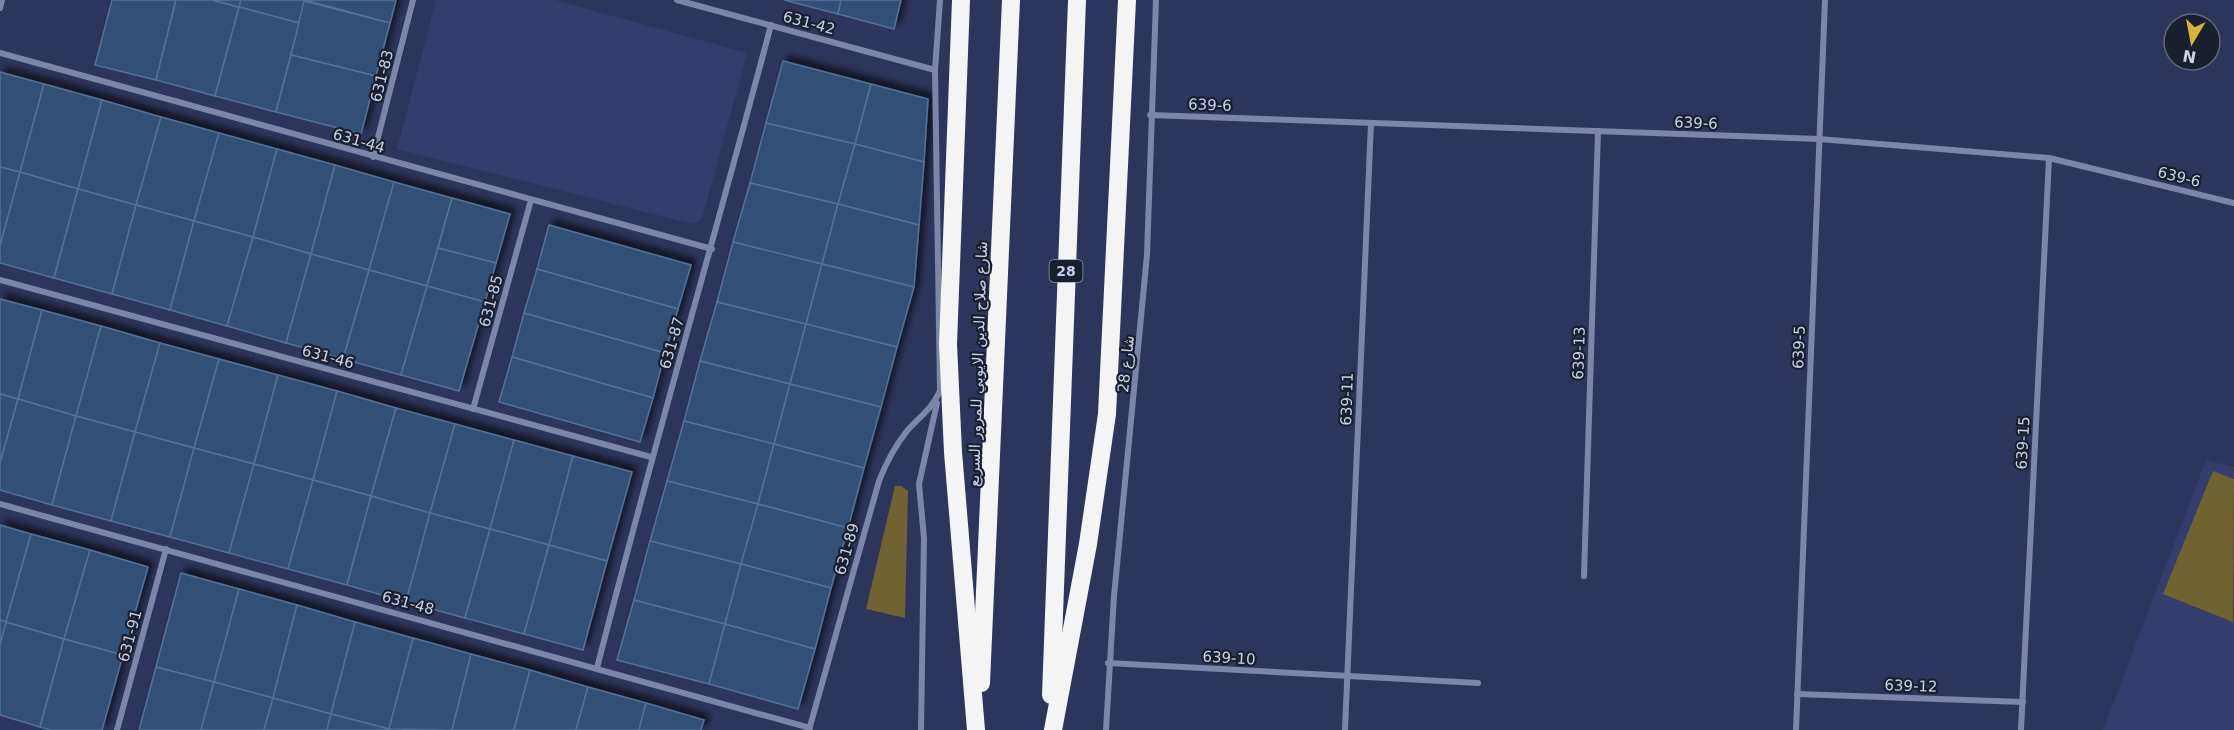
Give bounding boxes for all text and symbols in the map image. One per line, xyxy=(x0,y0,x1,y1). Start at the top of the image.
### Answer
street label: 631-42 xyxy=(781,7,837,39)
north arrow xyxy=(2162,12,2222,72)
text: N xyxy=(2181,46,2198,67)
street label: 631-83 xyxy=(367,48,397,104)
street label: 639-6 xyxy=(1188,95,1232,115)
street label: 639-6 xyxy=(1674,113,1718,133)
street label: 631-44 xyxy=(331,125,387,157)
street label: 639-6 xyxy=(2156,163,2202,191)
street label: شارع صلاح الدين الايوبي للمرور السريع xyxy=(965,241,992,487)
road number: 28 xyxy=(1050,260,1082,282)
street label: 631-85 xyxy=(475,273,507,329)
street label: 631-87 xyxy=(656,315,688,371)
street label: 639-5 xyxy=(1789,325,1809,369)
street label: 639-13 xyxy=(1569,326,1589,380)
street label: شارع 28 xyxy=(1114,335,1138,393)
street label: 631-46 xyxy=(300,341,356,373)
street label: 639-11 xyxy=(1337,372,1357,426)
street label: 639-15 xyxy=(2013,416,2033,470)
street label: 631-89 xyxy=(831,521,863,577)
street label: 631-48 xyxy=(380,587,436,619)
street label: 631-91 xyxy=(114,608,146,664)
street label: 639-10 xyxy=(1202,648,1256,668)
street label: 639-12 xyxy=(1884,676,1938,696)

